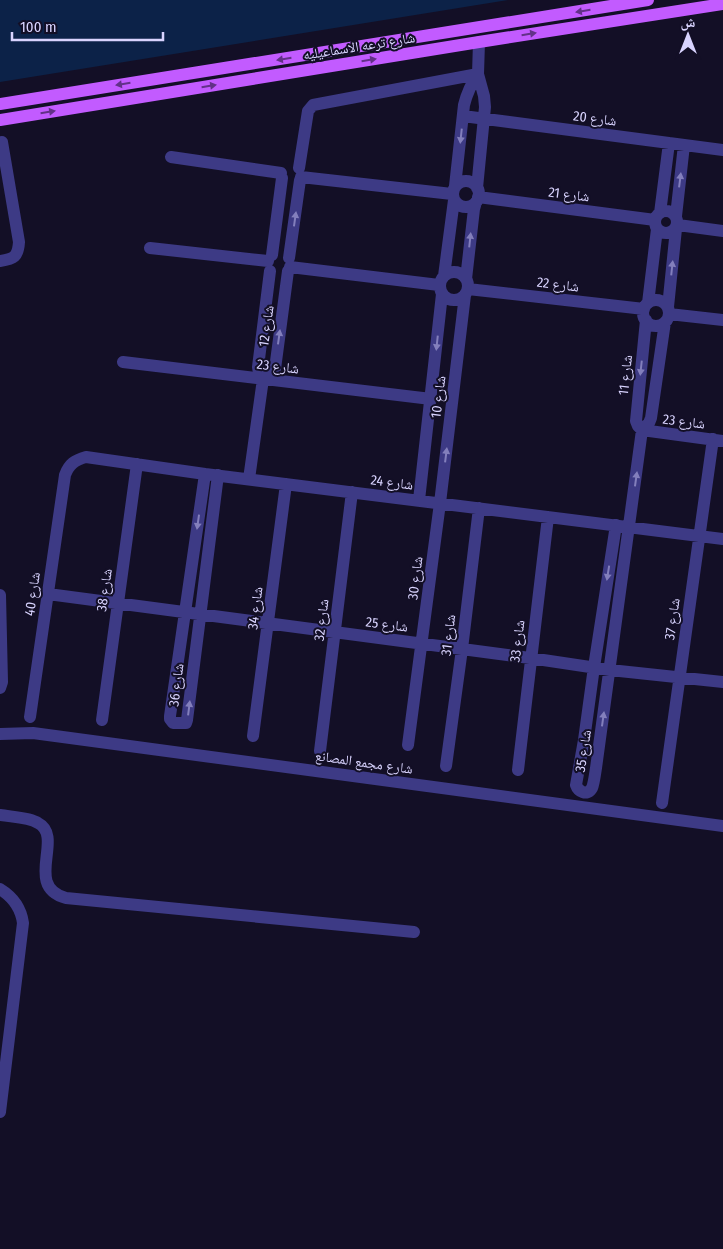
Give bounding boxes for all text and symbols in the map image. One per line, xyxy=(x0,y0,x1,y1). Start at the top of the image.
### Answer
one-way arrow xyxy=(574,7,590,15)
scale bar xyxy=(12,10,164,42)
north arrow xyxy=(663,10,713,60)
text: ش xyxy=(681,14,696,31)
text: 100 m xyxy=(20,18,57,36)
street label: شارع ترعه الاسماعيليه xyxy=(302,29,416,65)
one-way arrow xyxy=(522,30,538,38)
one-way arrow xyxy=(276,55,292,63)
one-way arrow xyxy=(361,55,377,63)
one-way arrow xyxy=(115,81,131,89)
one-way arrow xyxy=(201,82,217,90)
street label: شارع 20 xyxy=(572,107,618,131)
one-way arrow xyxy=(40,108,56,116)
one-way arrow xyxy=(457,128,465,144)
one-way arrow xyxy=(676,172,684,188)
street label: شارع 21 xyxy=(547,184,590,206)
one-way arrow xyxy=(291,211,299,227)
one-way arrow xyxy=(466,232,474,248)
one-way arrow xyxy=(668,260,676,276)
street label: شارع 22 xyxy=(536,273,580,297)
street label: شارع 12 xyxy=(255,304,279,348)
one-way arrow xyxy=(275,328,283,344)
one-way arrow xyxy=(433,335,441,351)
street label: شارع 11 xyxy=(615,354,637,396)
street label: شارع 23 xyxy=(256,355,300,379)
one-way arrow xyxy=(637,361,645,377)
street label: شارع 10 xyxy=(427,375,451,419)
street label: شارع 23 xyxy=(662,410,706,434)
one-way arrow xyxy=(442,446,450,462)
one-way arrow xyxy=(632,470,640,486)
street label: شارع 24 xyxy=(370,471,414,495)
one-way arrow xyxy=(194,514,202,530)
street label: شارع 30 xyxy=(404,555,428,601)
one-way arrow xyxy=(604,566,612,582)
street label: شارع 38 xyxy=(93,567,117,613)
street label: شارع 40 xyxy=(21,571,45,617)
street label: شارع 34 xyxy=(244,586,268,631)
street label: شارع 37 xyxy=(661,597,685,641)
street label: شارع 32 xyxy=(310,598,334,642)
street label: شارع 25 xyxy=(365,613,409,637)
street label: شارع 31 xyxy=(438,613,460,657)
street label: شارع 33 xyxy=(506,619,530,663)
street label: شارع 36 xyxy=(165,663,189,708)
one-way arrow xyxy=(185,700,193,716)
one-way arrow xyxy=(599,711,607,727)
street label: شارع 35 xyxy=(572,729,596,774)
street label: شارع مجمع المصانع xyxy=(314,747,414,779)

